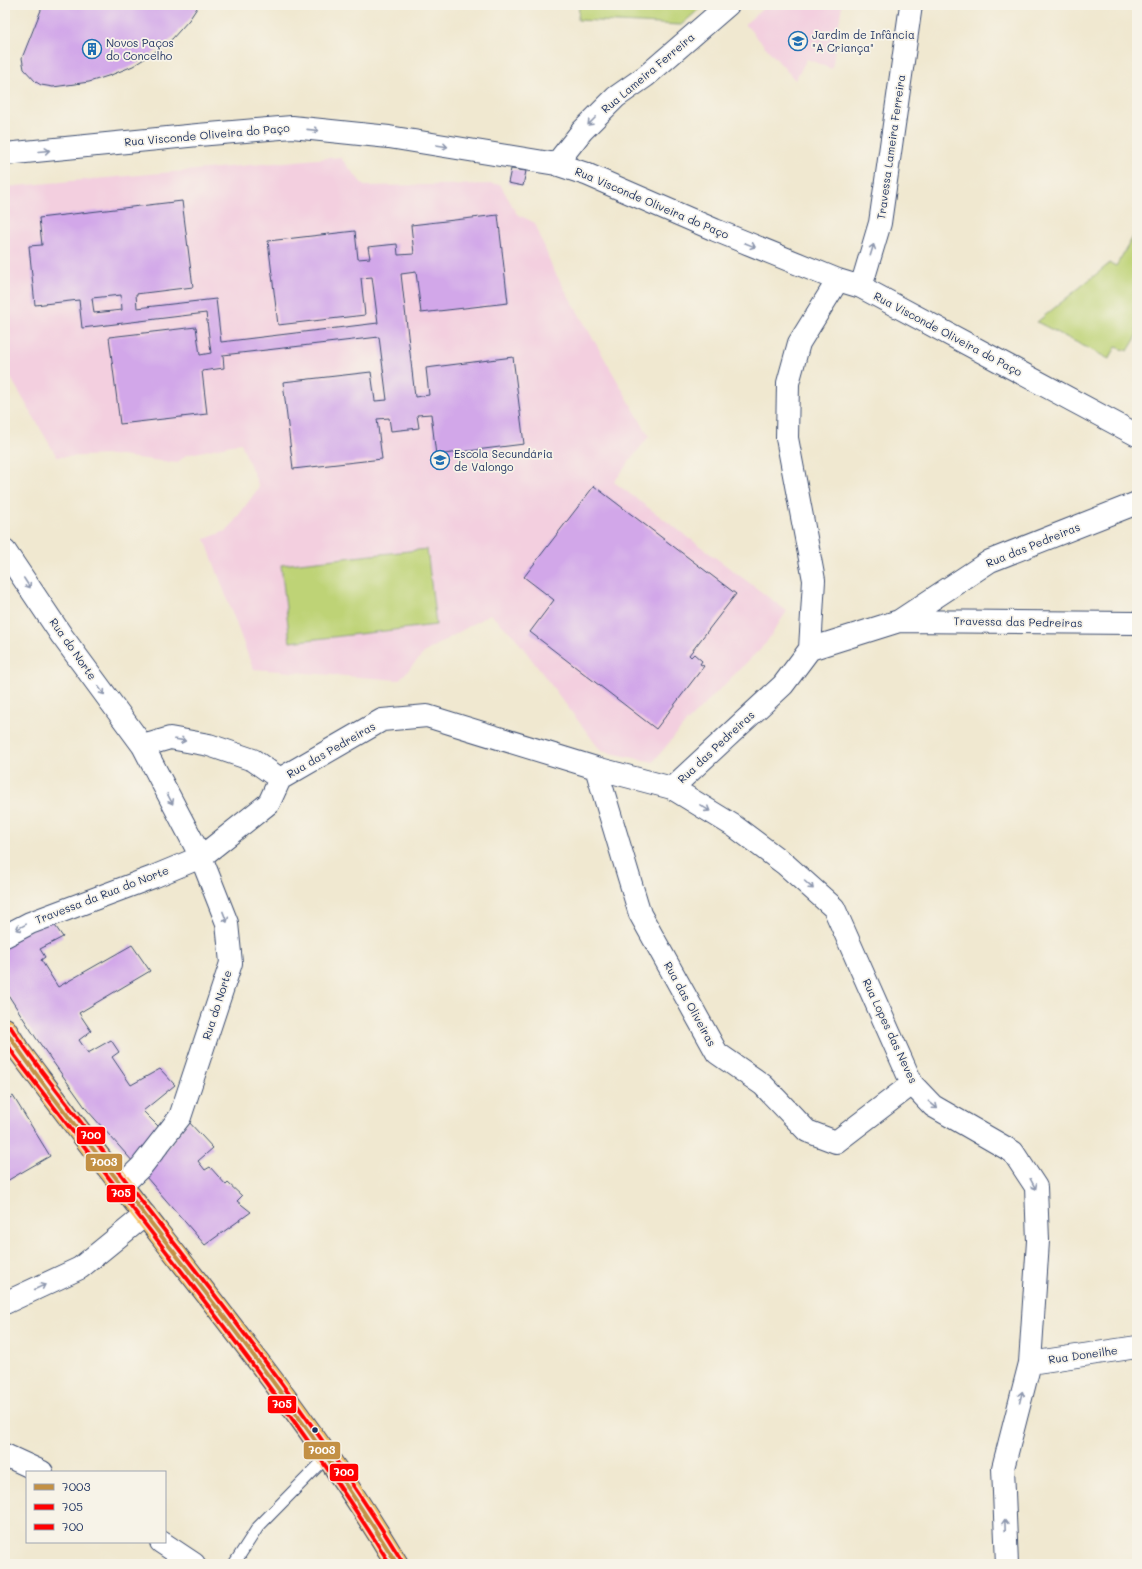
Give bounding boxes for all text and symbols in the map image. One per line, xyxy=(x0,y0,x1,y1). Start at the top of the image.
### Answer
place label: Jardim de Infância "A Criança" xyxy=(812,27,915,55)
street label: Rua Lameira Ferreira xyxy=(598,29,698,116)
school or university icon: Jardim de Infância "A Criança" xyxy=(787,30,809,52)
place label: Novos Paços do Concelho xyxy=(106,35,174,63)
building icon: Novos Paços do Concelho xyxy=(81,38,103,60)
street label: Travessa Lameira Ferreira xyxy=(873,73,908,220)
one-way arrow xyxy=(587,116,597,126)
street label: Rua Visconde Oliveira do Paço xyxy=(124,120,291,149)
one-way arrow xyxy=(306,126,319,133)
one-way arrow xyxy=(435,142,448,150)
one-way arrow xyxy=(37,147,50,154)
street label: Rua Visconde Oliveira do Paço xyxy=(573,163,732,242)
one-way arrow xyxy=(743,241,755,249)
one-way arrow xyxy=(869,244,876,257)
street label: Rua Visconde Oliveira do Paço xyxy=(871,288,1025,379)
place label: Escola Secundária de Valongo xyxy=(454,446,553,474)
school or university icon: Escola Secundária de Valongo xyxy=(429,449,451,471)
street label: Rua das Pedreiras xyxy=(984,519,1082,570)
one-way arrow xyxy=(23,577,31,588)
street label: Travessa das Pedreiras xyxy=(953,613,1083,630)
street label: Rua do Norte xyxy=(47,615,100,683)
one-way arrow xyxy=(97,684,105,695)
street label: Rua das Pedreiras xyxy=(674,707,757,786)
street label: Rua das Pedreiras xyxy=(284,718,378,781)
one-way arrow xyxy=(174,736,187,744)
one-way arrow xyxy=(167,793,175,805)
one-way arrow xyxy=(699,804,711,812)
street label: Travessa da Rua do Norte xyxy=(33,862,171,927)
one-way arrow xyxy=(804,881,814,890)
one-way arrow xyxy=(221,911,229,923)
one-way arrow xyxy=(15,924,27,932)
street label: Rua das Oliveiras xyxy=(661,959,720,1049)
street label: Rua do Norte xyxy=(198,968,235,1042)
street label: Rua Lopes das Neves xyxy=(860,976,921,1086)
one-way arrow xyxy=(928,1100,938,1109)
line badge: 700 xyxy=(76,1126,106,1145)
text: 700 xyxy=(81,1127,101,1142)
line badge: 7003 xyxy=(85,1153,123,1172)
text: 7003 xyxy=(91,1154,118,1169)
one-way arrow xyxy=(1029,1177,1037,1189)
line badge: 705 xyxy=(106,1184,136,1203)
text: 705 xyxy=(111,1185,131,1200)
one-way arrow xyxy=(34,1283,46,1290)
street label: Rua Doneilhe xyxy=(1047,1342,1119,1367)
one-way arrow xyxy=(1018,1391,1025,1404)
line badge: 705 xyxy=(267,1395,297,1414)
text: 705 xyxy=(272,1396,292,1411)
unlabelled marker xyxy=(310,1425,320,1435)
line badge: 7003 xyxy=(303,1441,341,1460)
text: 7003 xyxy=(309,1442,336,1457)
line badge: 700 xyxy=(329,1463,359,1482)
text: 700 xyxy=(334,1464,354,1479)
legend xyxy=(26,1471,166,1543)
text: 7003 xyxy=(62,1478,91,1494)
text: 705 xyxy=(62,1498,83,1514)
text: 700 xyxy=(62,1518,84,1534)
one-way arrow xyxy=(1001,1519,1009,1532)

